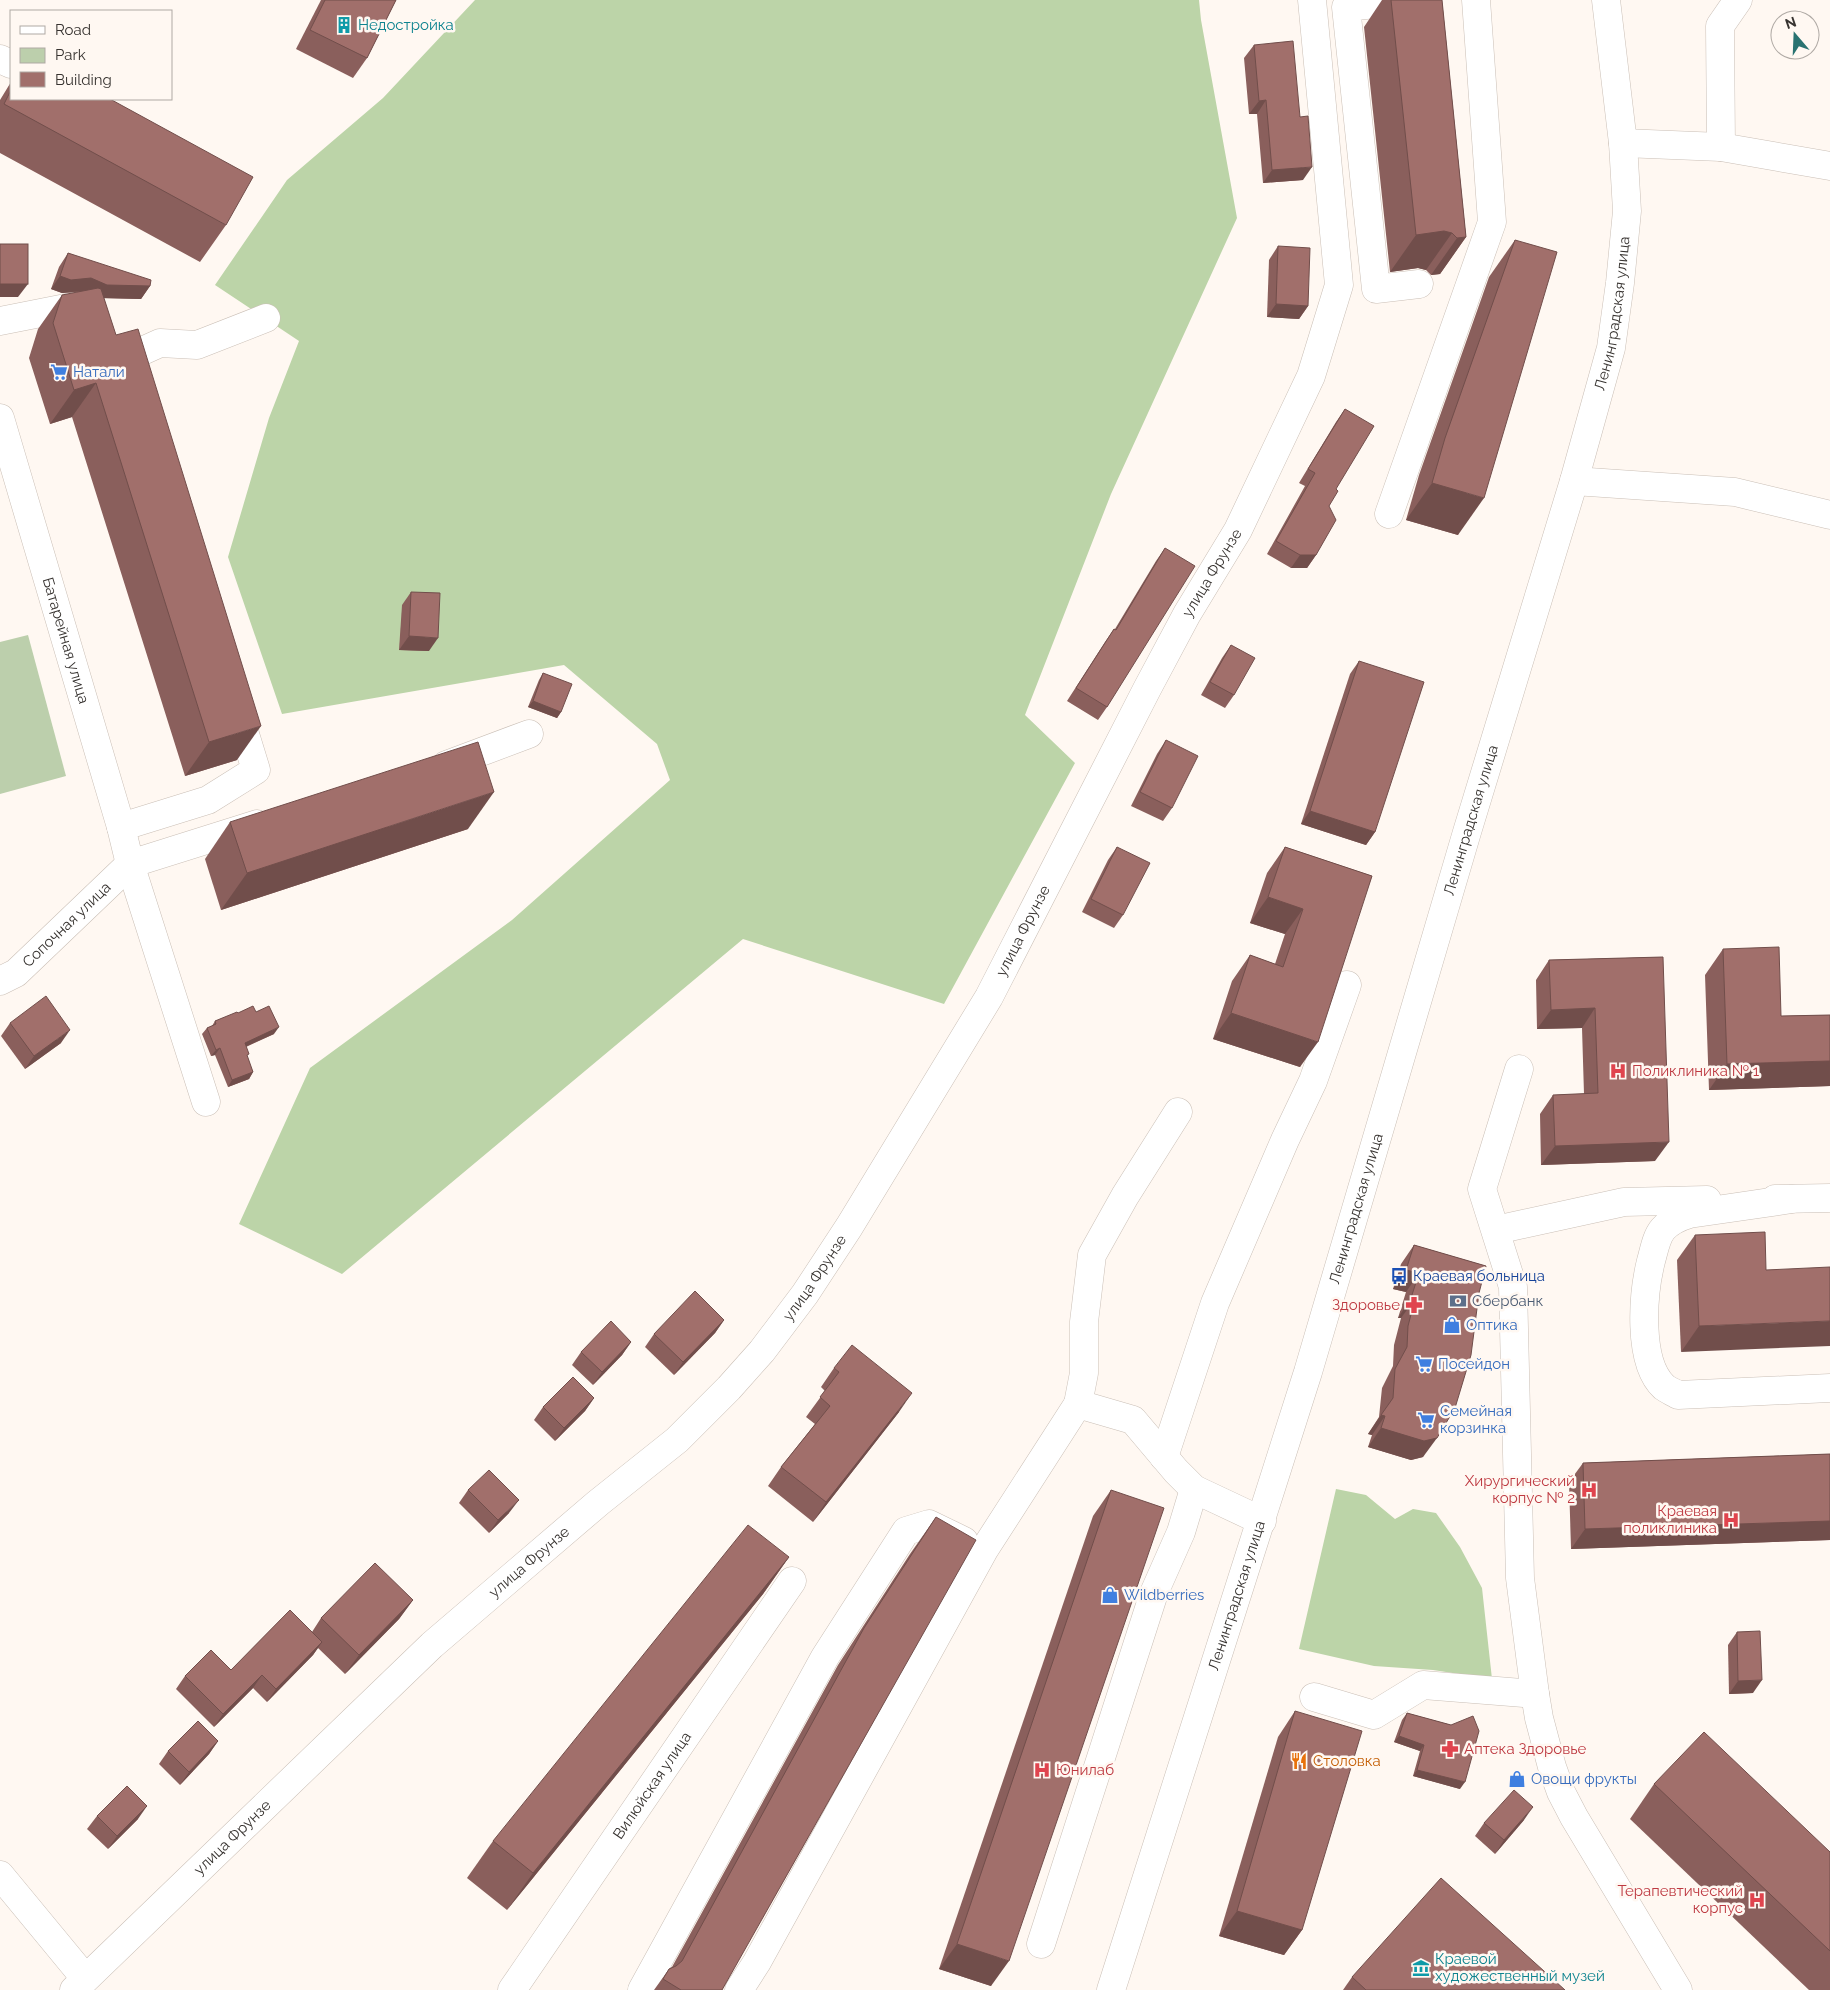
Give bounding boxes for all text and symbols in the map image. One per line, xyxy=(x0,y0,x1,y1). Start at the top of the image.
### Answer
legend xyxy=(10,10,172,100)
north arrow xyxy=(1770,10,1820,60)
text: N xyxy=(1783,13,1798,32)
building icon: Недостройка xyxy=(334,15,354,35)
place label: Недостройка xyxy=(358,16,454,34)
text: Road xyxy=(55,21,91,39)
text: Park xyxy=(55,46,86,64)
text: Building xyxy=(55,71,112,89)
street label: Ленинградская улица xyxy=(1591,235,1634,393)
supermarket icon: Натали xyxy=(49,362,69,382)
place label: Натали xyxy=(73,363,125,381)
street label: улица Фрунзе xyxy=(1178,525,1246,620)
street label: Батарейная улица xyxy=(39,575,93,706)
street label: Ленинградская улица xyxy=(1440,743,1502,898)
street label: Сопочная улица xyxy=(19,878,114,971)
street label: улица Фрунзе xyxy=(992,882,1054,979)
hospital icon: Поликлиника № 1 xyxy=(1608,1061,1628,1081)
place label: Поликлиника № 1 xyxy=(1632,1062,1760,1080)
street label: Ленинградская улица xyxy=(1325,1131,1387,1286)
street label: улица Фрунзе xyxy=(779,1231,850,1324)
bus stop icon: Краевая больница xyxy=(1389,1266,1409,1286)
place label: Краевая больница xyxy=(1413,1267,1545,1285)
bank icon: Сбербанк xyxy=(1448,1291,1468,1311)
place label: Сбербанк xyxy=(1472,1292,1543,1310)
pharmacy icon: Здоровье xyxy=(1404,1295,1424,1315)
place label: Здоровье xyxy=(1332,1296,1400,1314)
shop icon: Оптика xyxy=(1442,1315,1462,1335)
place label: Оптика xyxy=(1466,1316,1518,1334)
supermarket icon: Посейдон xyxy=(1414,1354,1434,1374)
place label: Посейдон xyxy=(1438,1355,1510,1373)
place label: Семейная корзинка xyxy=(1440,1402,1512,1437)
supermarket icon: Семейная корзинка xyxy=(1416,1410,1436,1430)
place label: Хирургический корпус № 2 xyxy=(1465,1472,1575,1507)
hospital icon: Хирургический корпус № 2 xyxy=(1579,1480,1599,1500)
place label: Краевая поликлиника xyxy=(1623,1502,1717,1537)
hospital icon: Краевая поликлиника xyxy=(1721,1510,1741,1530)
street label: Ленинградская улица xyxy=(1204,1518,1269,1673)
street label: улица Фрунзе xyxy=(485,1522,573,1601)
shop icon: Wildberries xyxy=(1100,1585,1120,1605)
place label: Wildberries xyxy=(1124,1586,1204,1604)
street label: Вилюйская улица xyxy=(609,1728,695,1842)
pharmacy icon: Аптека Здоровье xyxy=(1440,1739,1460,1759)
place label: Аптека Здоровье xyxy=(1464,1740,1587,1758)
restaurant icon: Столовка xyxy=(1289,1751,1309,1771)
place label: Столовка xyxy=(1313,1752,1381,1770)
hospital icon: Юнилаб xyxy=(1032,1760,1052,1780)
place label: Юнилаб xyxy=(1056,1761,1114,1779)
shop icon: Овощи фрукты xyxy=(1507,1769,1527,1789)
place label: Овощи фрукты xyxy=(1531,1770,1637,1788)
street label: улица Фрунзе xyxy=(190,1796,275,1879)
place label: Терапевтический корпус xyxy=(1617,1882,1743,1917)
hospital icon: Терапевтический корпус xyxy=(1747,1890,1767,1910)
place label: Краевой художественный музей xyxy=(1435,1950,1605,1985)
museum icon: Краевой художественный музей xyxy=(1411,1958,1431,1978)

